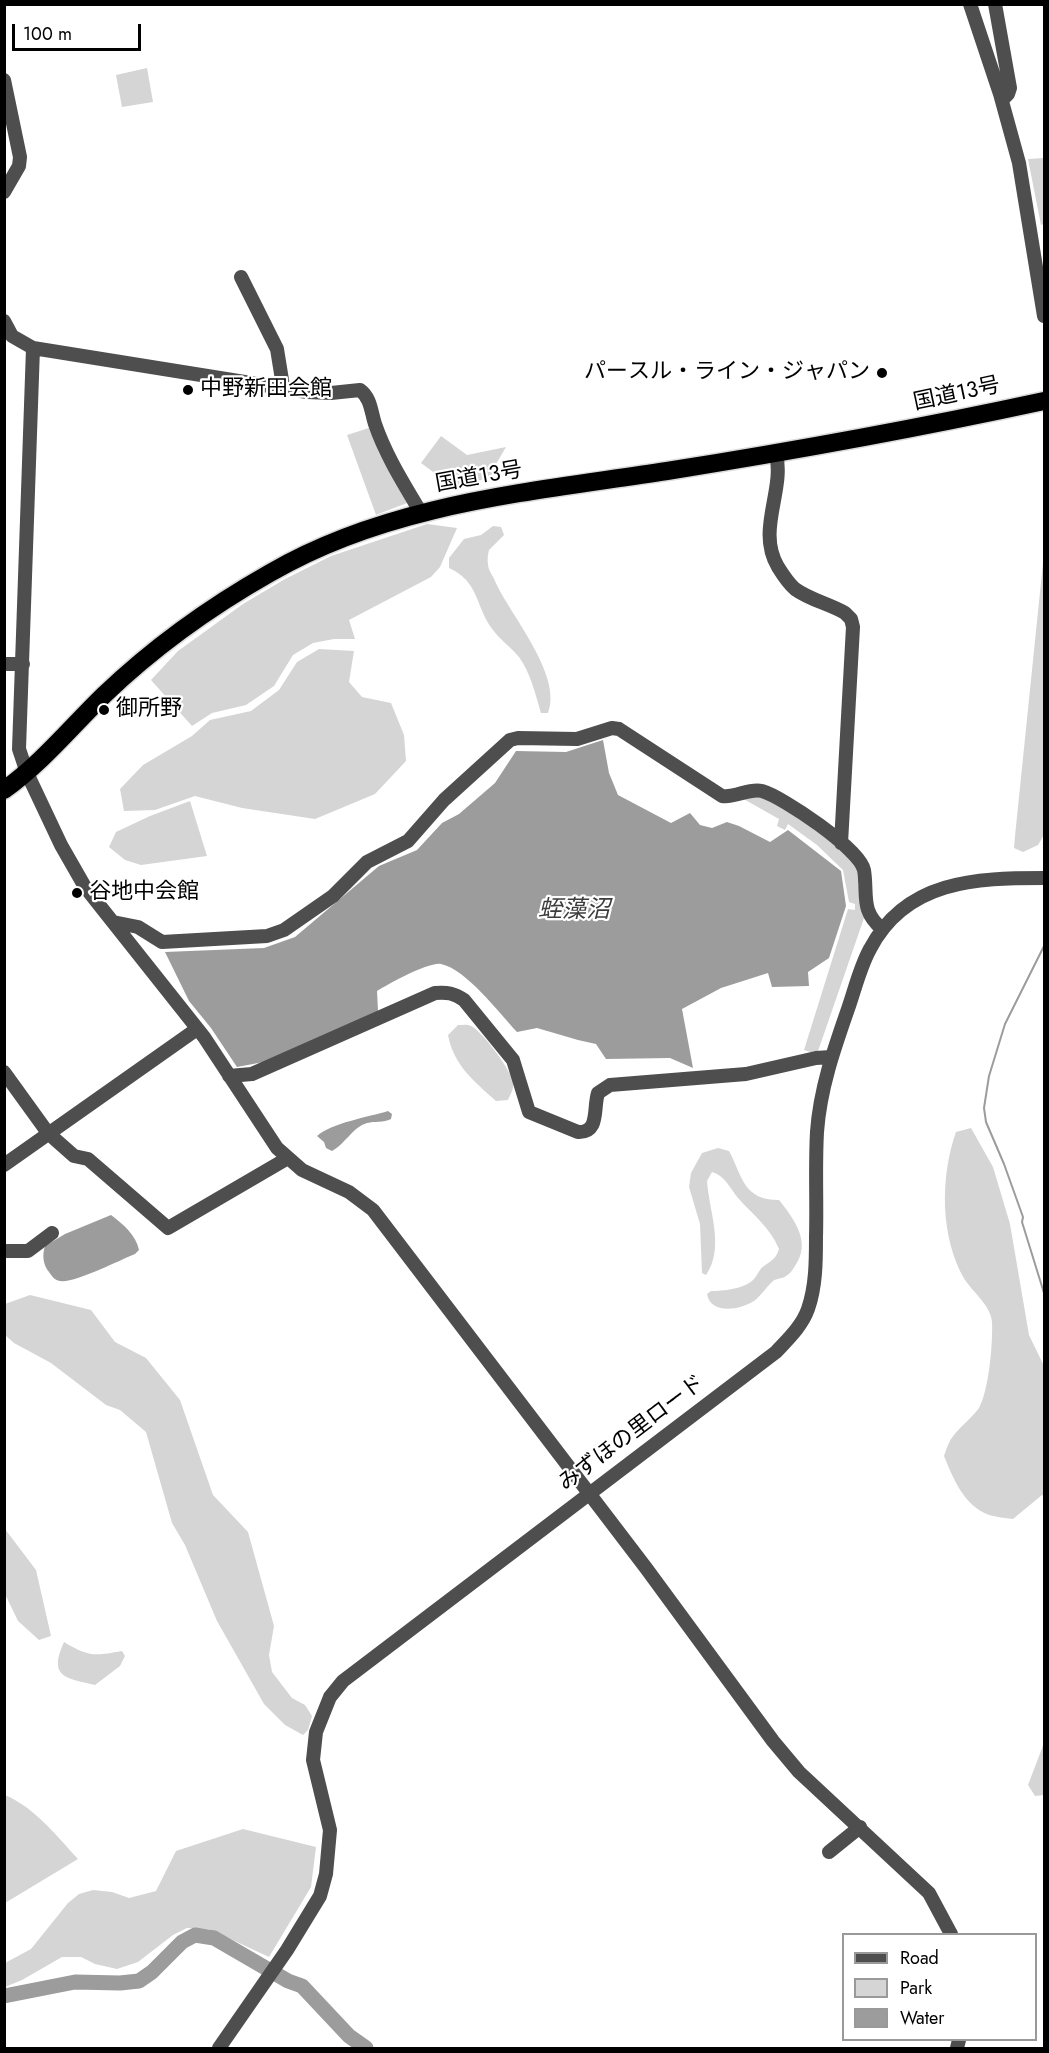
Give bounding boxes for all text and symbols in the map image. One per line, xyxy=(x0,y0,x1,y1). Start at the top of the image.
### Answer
scale bar xyxy=(15,12,144,50)
text: 100 m xyxy=(23,21,72,47)
place label: パースル・ライン・ジャパン xyxy=(584,360,870,386)
marker: パースル・ライン・ジャパン xyxy=(875,366,889,380)
street label: 国道13号 xyxy=(911,373,1003,417)
place label: 中野新田会館 xyxy=(200,377,332,403)
marker: 中野新田会館 xyxy=(181,383,195,397)
street label: 国道13号 xyxy=(433,457,525,499)
place label: 御所野 xyxy=(116,697,182,723)
marker: 御所野 xyxy=(97,703,111,717)
place label: 谷地中会館 xyxy=(89,880,199,906)
marker: 谷地中会館 xyxy=(70,886,84,900)
water label: 蛭藻沼 xyxy=(538,897,610,925)
street label: みずほの里ロード xyxy=(554,1370,710,1498)
legend xyxy=(842,1933,1037,2041)
text: Road xyxy=(900,1945,939,1971)
text: Park xyxy=(900,1975,932,2001)
text: Water xyxy=(900,2005,944,2031)

